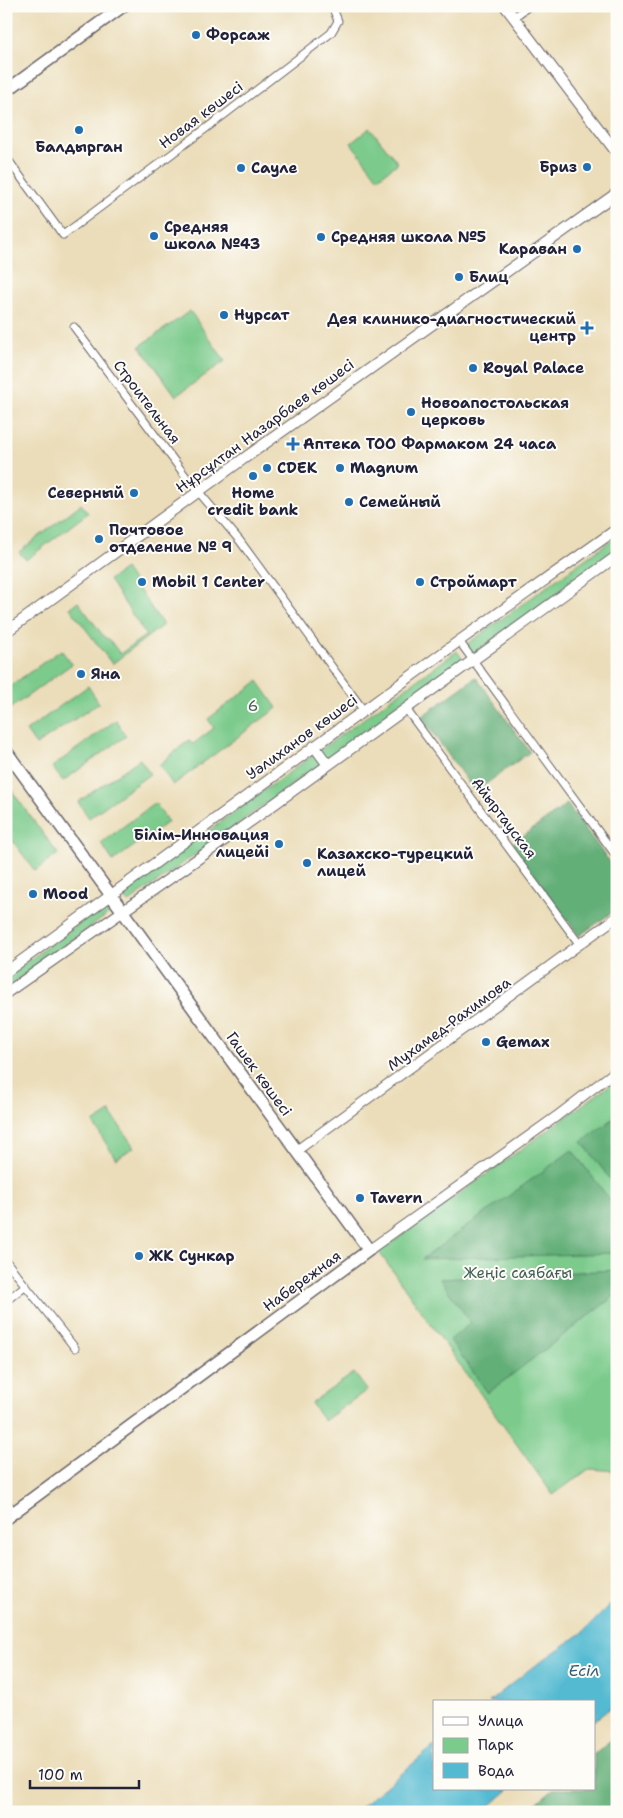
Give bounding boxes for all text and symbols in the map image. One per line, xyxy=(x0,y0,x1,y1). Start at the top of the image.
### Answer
place label: Форсаж xyxy=(206,25,270,45)
marker: Форсаж xyxy=(190,29,202,41)
street label: Новая көшесі xyxy=(155,77,247,153)
marker: Балдырган xyxy=(73,124,85,136)
place label: Балдырган xyxy=(35,137,123,157)
place label: Бриз xyxy=(540,157,577,177)
place label: Сауле xyxy=(251,158,297,178)
marker: Бриз xyxy=(581,161,593,173)
marker: Сауле xyxy=(235,162,247,174)
place label: Средняя школа №43 xyxy=(164,217,260,254)
place label: Средняя школа №5 xyxy=(331,227,486,247)
marker: Средняя школа №43 xyxy=(148,230,160,242)
marker: Средняя школа №5 xyxy=(315,231,327,243)
place label: Караван xyxy=(499,239,567,259)
marker: Караван xyxy=(571,243,583,255)
place label: Блиц xyxy=(469,267,509,287)
marker: Блиц xyxy=(453,271,465,283)
place label: Нурсат xyxy=(234,305,289,325)
marker: Нурсат xyxy=(218,309,230,321)
place label: Дея клинико-диагностический центр xyxy=(327,309,577,346)
marker: Дея клинико-диагностический центр xyxy=(580,321,594,335)
street label: Нұрсұлтан Назарбаев көшесі xyxy=(172,354,358,498)
street label: Строительная xyxy=(109,356,185,448)
place label: Royal Palace xyxy=(483,358,584,378)
marker: Royal Palace xyxy=(467,362,479,374)
place label: Новоапостольская церковь xyxy=(421,393,569,430)
marker: Новоапостольская церковь xyxy=(405,406,417,418)
place label: Аптека ТОО Фармаком 24 часа xyxy=(303,434,557,454)
marker: Аптека ТОО Фармаком 24 часа xyxy=(287,438,299,450)
place label: CDEK xyxy=(277,458,318,478)
place label: Magnum xyxy=(350,458,419,478)
marker: CDEK xyxy=(261,462,273,474)
marker: Magnum xyxy=(334,462,346,474)
marker: Home credit bank xyxy=(247,470,259,482)
place label: Северный xyxy=(47,483,125,503)
place label: Home credit bank xyxy=(208,483,299,520)
marker: Северный xyxy=(128,487,140,499)
place label: Семейный xyxy=(359,492,441,512)
marker: Семейный xyxy=(343,496,355,508)
place label: Почтовое отделение № 9 xyxy=(109,520,232,557)
marker: Почтовое отделение № 9 xyxy=(93,533,105,545)
place label: Mobil 1 Center xyxy=(152,572,265,592)
place label: Строймарт xyxy=(430,572,517,592)
marker: Mobil 1 Center xyxy=(136,576,148,588)
marker: Строймарт xyxy=(414,576,426,588)
place label: Яна xyxy=(91,664,121,684)
marker: Яна xyxy=(75,668,87,680)
street label: Уәлиханов көшесі xyxy=(242,690,362,784)
park label: 6 xyxy=(248,696,258,716)
street label: Айыртауская xyxy=(467,773,541,863)
place label: Білім-Инновация лицейі xyxy=(134,825,269,862)
marker: Білім-Инновация лицейі xyxy=(273,838,285,850)
place label: Казахско-турецкий лицей xyxy=(317,844,474,881)
marker: Казахско-турецкий лицей xyxy=(301,857,313,869)
place label: Mood xyxy=(43,884,88,904)
marker: Mood xyxy=(27,888,39,900)
street label: Мухамед-Рахимова xyxy=(383,972,515,1076)
street label: Гашек көшесі xyxy=(222,1028,296,1120)
place label: Gemax xyxy=(496,1032,550,1052)
marker: Gemax xyxy=(480,1036,492,1048)
place label: Tavern xyxy=(370,1188,423,1208)
marker: Tavern xyxy=(354,1192,366,1204)
place label: ЖК Сункар xyxy=(149,1246,235,1266)
street label: Набережная xyxy=(259,1246,345,1316)
marker: ЖК Сункар xyxy=(133,1250,145,1262)
park label: Жеңіс саябағы xyxy=(464,1263,572,1283)
water label: Есіл xyxy=(569,1660,600,1681)
legend xyxy=(433,1700,596,1790)
text: Улица xyxy=(478,1711,524,1731)
text: Парк xyxy=(478,1735,514,1755)
scale bar xyxy=(30,1758,139,1790)
text: Вода xyxy=(478,1761,515,1781)
text: 100 m xyxy=(38,1765,83,1785)

